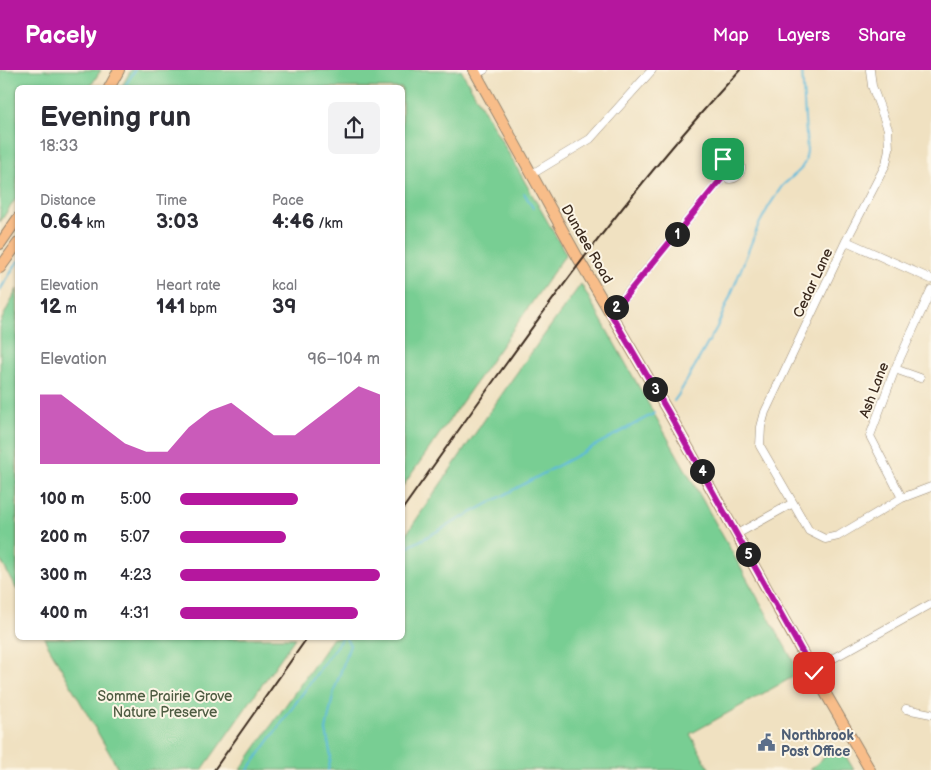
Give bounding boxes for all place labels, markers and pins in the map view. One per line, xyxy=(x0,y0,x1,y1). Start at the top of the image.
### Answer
pin xyxy=(702,138,744,180)
pin: 1 xyxy=(664,222,690,246)
pin: 2 xyxy=(604,294,628,320)
pin: 3 xyxy=(642,376,668,402)
pin: 4 xyxy=(690,458,714,484)
pin: 5 xyxy=(736,542,760,566)
pin xyxy=(793,652,835,694)
place label: Northbrook Post Office xyxy=(781,727,855,760)
public building icon: Northbrook Post Office xyxy=(757,733,777,753)

